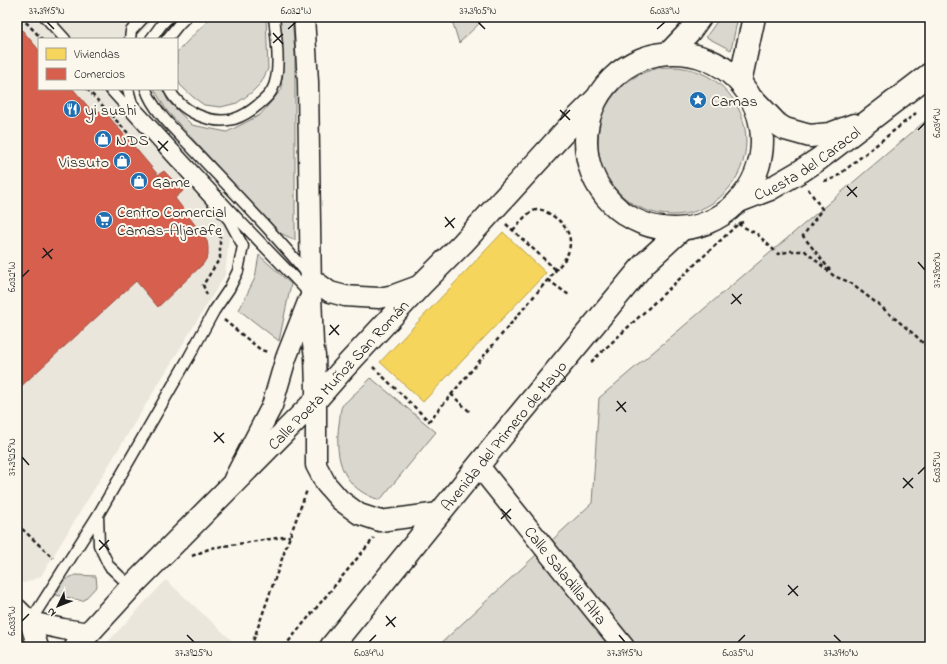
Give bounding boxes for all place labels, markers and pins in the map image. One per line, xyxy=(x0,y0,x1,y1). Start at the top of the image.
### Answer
place icon: Camas xyxy=(688,90,708,110)
place label: Camas xyxy=(711,90,758,114)
restaurant icon: yi sushi xyxy=(62,99,82,119)
place label: yi sushi xyxy=(85,99,137,123)
shop icon: NDS xyxy=(93,129,113,149)
place label: NDS xyxy=(116,129,149,153)
place label: Vissuto xyxy=(58,151,109,175)
shop icon: Vissuto xyxy=(112,151,132,171)
shop icon: Game xyxy=(129,171,149,191)
place label: Game xyxy=(152,171,191,195)
place label: Centro Comercial Camas-Aljarafe xyxy=(117,201,227,243)
supermarket icon: Centro Comercial Camas-Aljarafe xyxy=(94,210,114,230)

